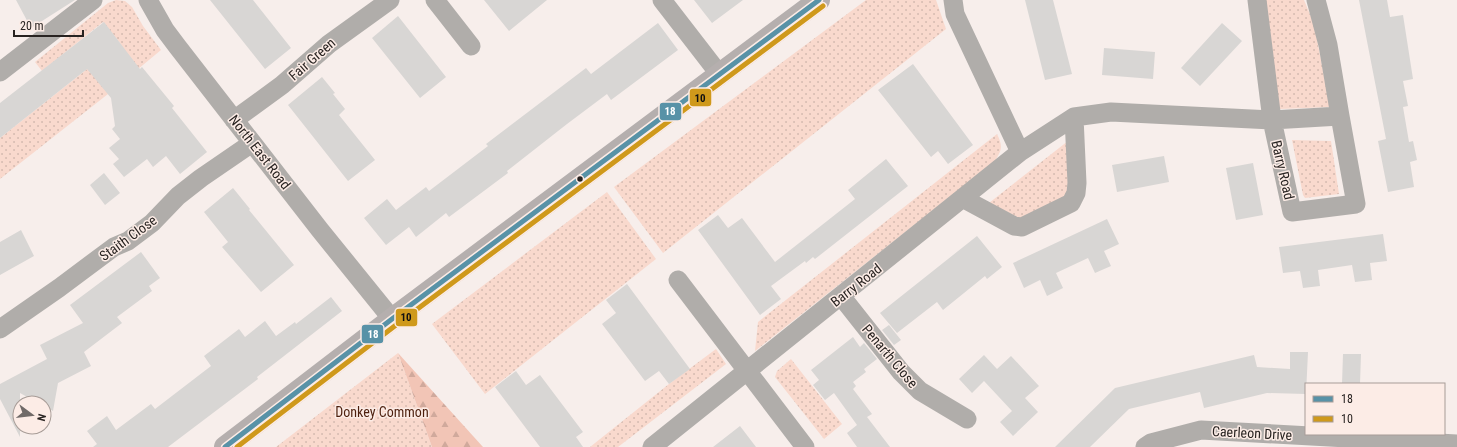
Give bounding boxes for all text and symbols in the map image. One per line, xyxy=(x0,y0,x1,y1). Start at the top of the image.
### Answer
scale bar xyxy=(14,12,83,38)
text: 20 m xyxy=(20,19,44,33)
street label: Fair Green xyxy=(286,35,338,83)
line badge: 10 xyxy=(689,88,712,107)
text: 10 xyxy=(694,92,706,105)
line badge: 18 xyxy=(659,102,682,121)
text: 18 xyxy=(664,105,676,118)
street label: North East Road xyxy=(226,112,294,192)
street label: Barry Road xyxy=(1268,139,1298,201)
unlabelled marker xyxy=(575,174,585,184)
street label: Staith Close xyxy=(96,212,160,264)
street label: Barry Road xyxy=(827,260,885,310)
line badge: 10 xyxy=(395,308,418,327)
text: 10 xyxy=(400,311,412,324)
street label: Penarth Close xyxy=(859,321,921,391)
line badge: 18 xyxy=(361,324,384,344)
text: 18 xyxy=(367,328,379,341)
legend xyxy=(1305,383,1445,435)
text: 18 xyxy=(1341,392,1353,406)
north arrow xyxy=(12,395,52,435)
park label: Donkey Common xyxy=(335,404,429,420)
text: 10 xyxy=(1341,412,1353,426)
text: N xyxy=(34,413,48,423)
street label: Caerleon Drive xyxy=(1212,423,1293,443)

